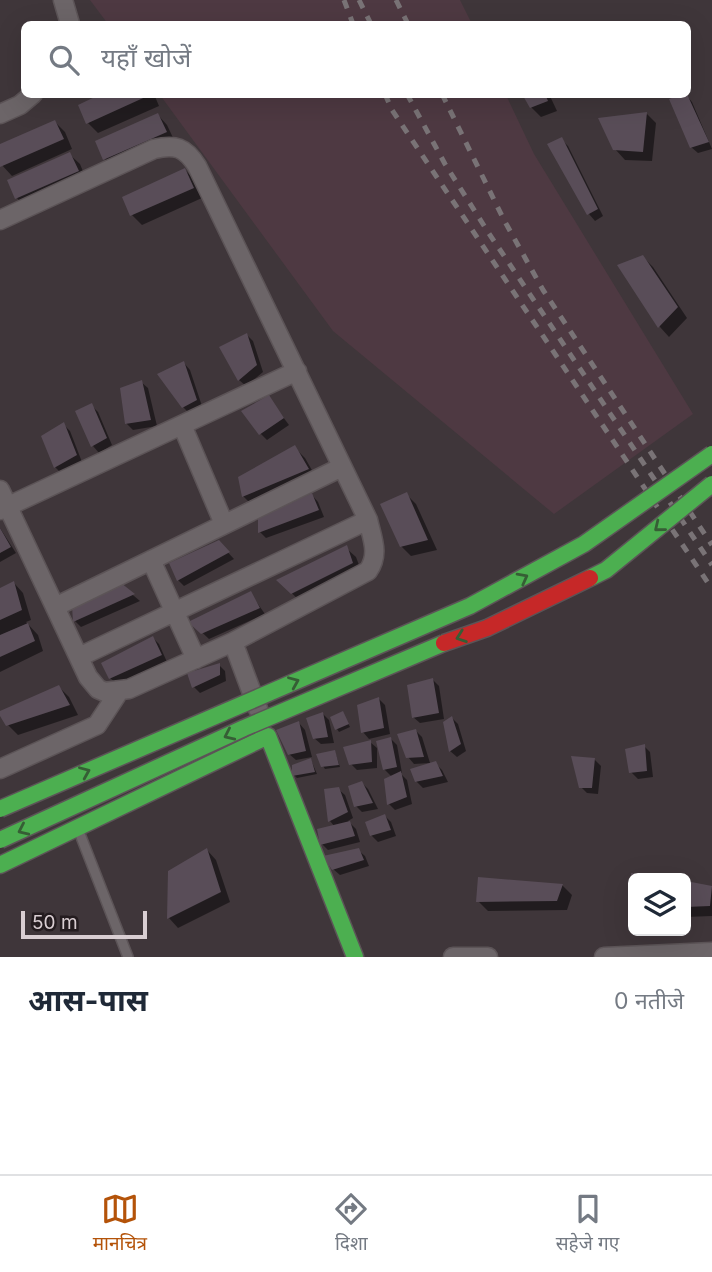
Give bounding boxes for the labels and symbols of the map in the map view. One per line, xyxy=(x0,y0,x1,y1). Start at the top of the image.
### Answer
one-way arrow xyxy=(654,519,667,531)
one-way arrow xyxy=(516,573,529,586)
one-way arrow xyxy=(456,629,468,643)
one-way arrow xyxy=(287,676,299,690)
one-way arrow xyxy=(224,727,236,741)
one-way arrow xyxy=(78,766,90,780)
one-way arrow xyxy=(17,822,30,836)
scale bar xyxy=(21,908,147,940)

